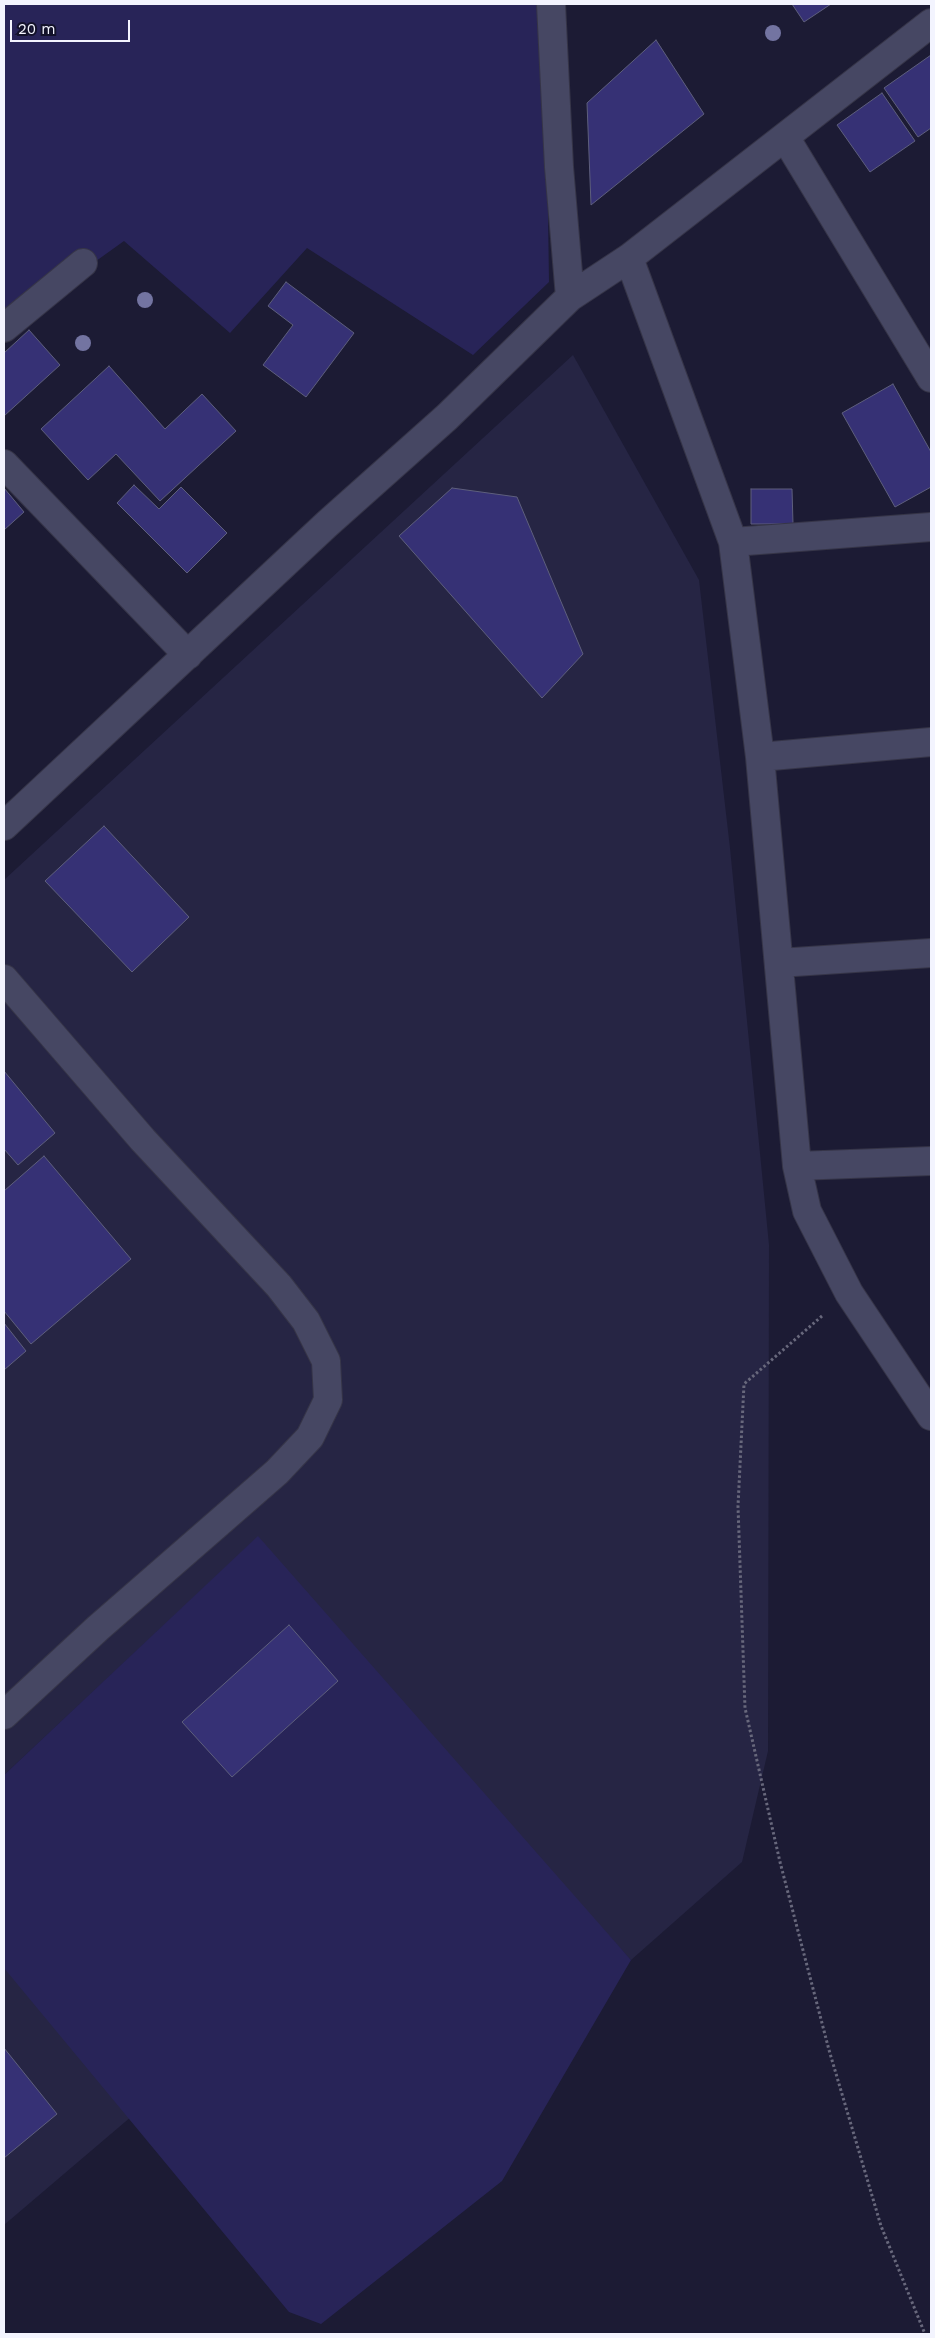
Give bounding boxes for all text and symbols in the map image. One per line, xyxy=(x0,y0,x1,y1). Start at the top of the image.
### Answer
scale bar xyxy=(12,10,132,42)
text: 20 m xyxy=(18,20,56,38)

